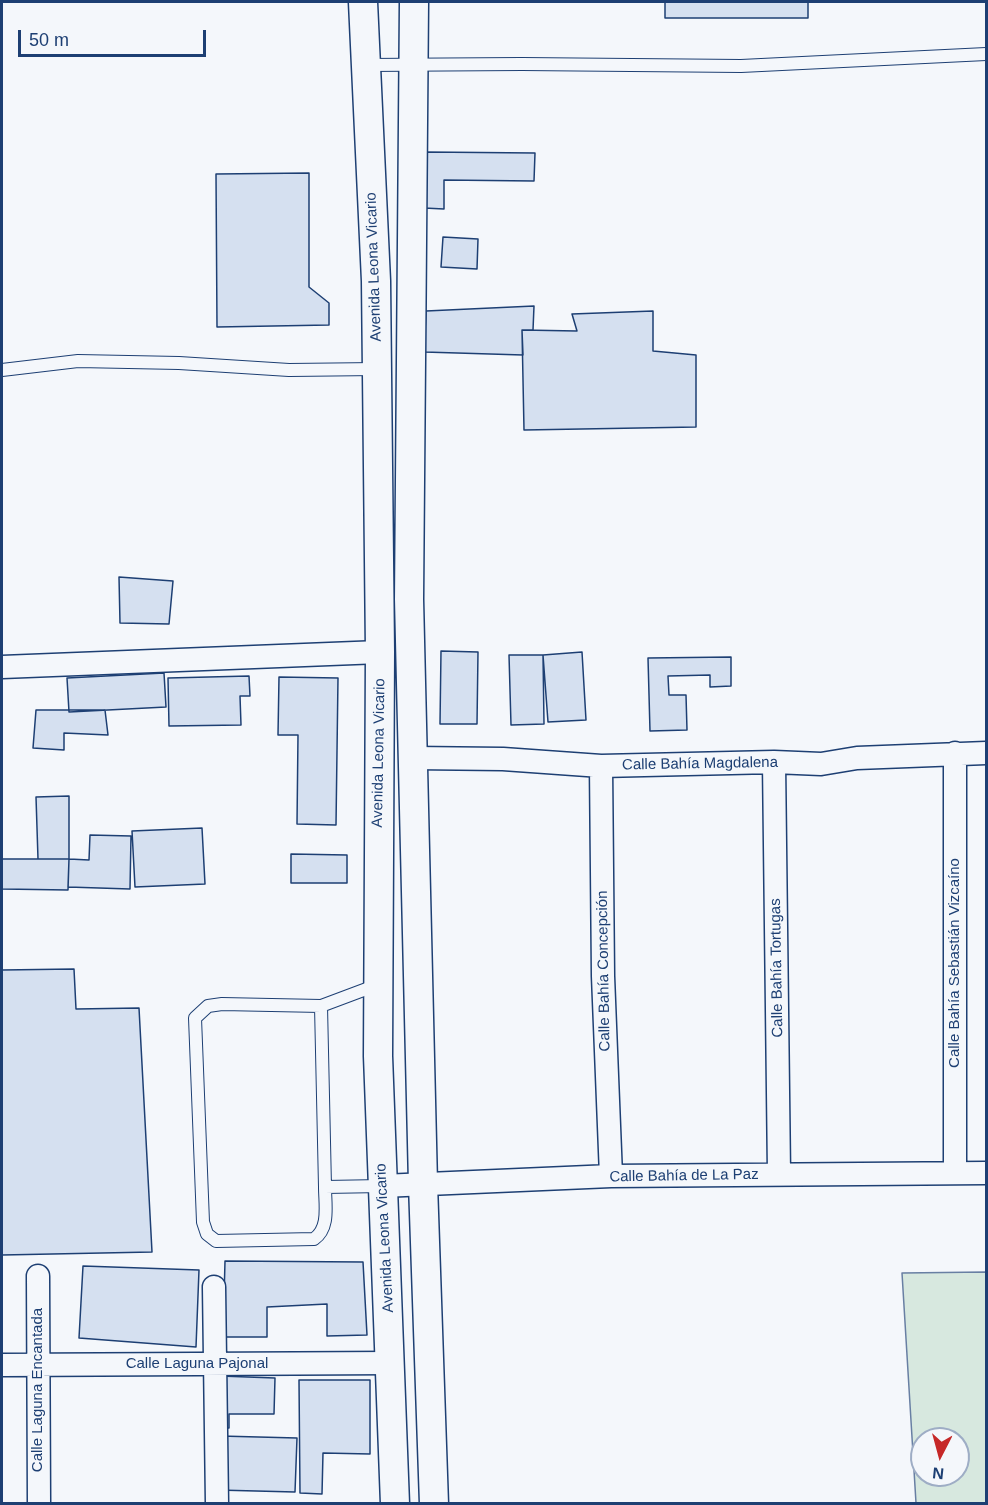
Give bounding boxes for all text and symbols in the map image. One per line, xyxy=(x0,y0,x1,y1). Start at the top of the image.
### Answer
scale bar xyxy=(21,18,208,56)
text: 50 m xyxy=(29,30,69,50)
street label: Avenida Leona Vicario xyxy=(362,192,386,342)
street label: Avenida Leona Vicario xyxy=(369,678,389,828)
street label: Calle Bahía Magdalena xyxy=(622,754,778,774)
street label: Calle Bahía Sebastián Vizcaíno xyxy=(946,858,964,1068)
street label: Calle Bahía Concepción xyxy=(594,890,614,1052)
street label: Calle Bahía Tortugas xyxy=(767,898,787,1038)
street label: Avenida Leona Vicario xyxy=(372,1163,398,1313)
street label: Calle Bahía de La Paz xyxy=(609,1166,759,1186)
street label: Calle Laguna Encantada xyxy=(29,1308,47,1472)
street label: Calle Laguna Pajonal xyxy=(126,1355,268,1373)
north arrow xyxy=(910,1427,970,1487)
text: N xyxy=(932,1464,945,1482)

